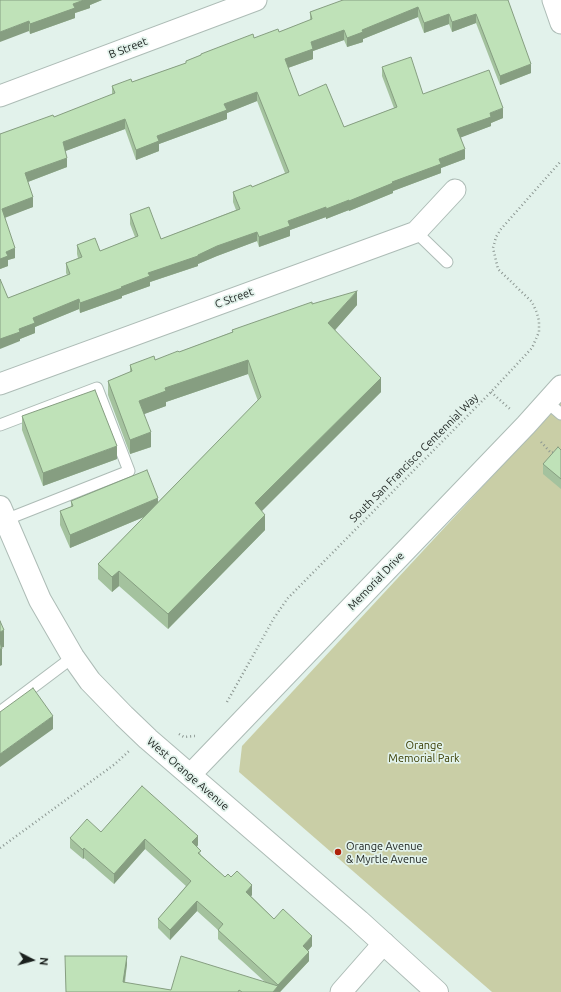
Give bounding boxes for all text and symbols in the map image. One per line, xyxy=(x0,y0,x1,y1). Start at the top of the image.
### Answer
street label: B Street xyxy=(107,35,149,61)
street label: C Street xyxy=(213,285,255,311)
street label: South San Francisco Centennial Way xyxy=(347,391,481,525)
street label: Memorial Drive xyxy=(345,549,407,613)
street label: West Orange Avenue xyxy=(144,735,232,813)
park label: Orange Memorial Park xyxy=(388,738,460,764)
place label: Orange Avenue & Myrtle Avenue xyxy=(346,839,428,865)
marker: Orange Avenue & Myrtle Avenue xyxy=(333,847,343,857)
north arrow xyxy=(12,940,52,980)
text: N xyxy=(38,957,50,966)

